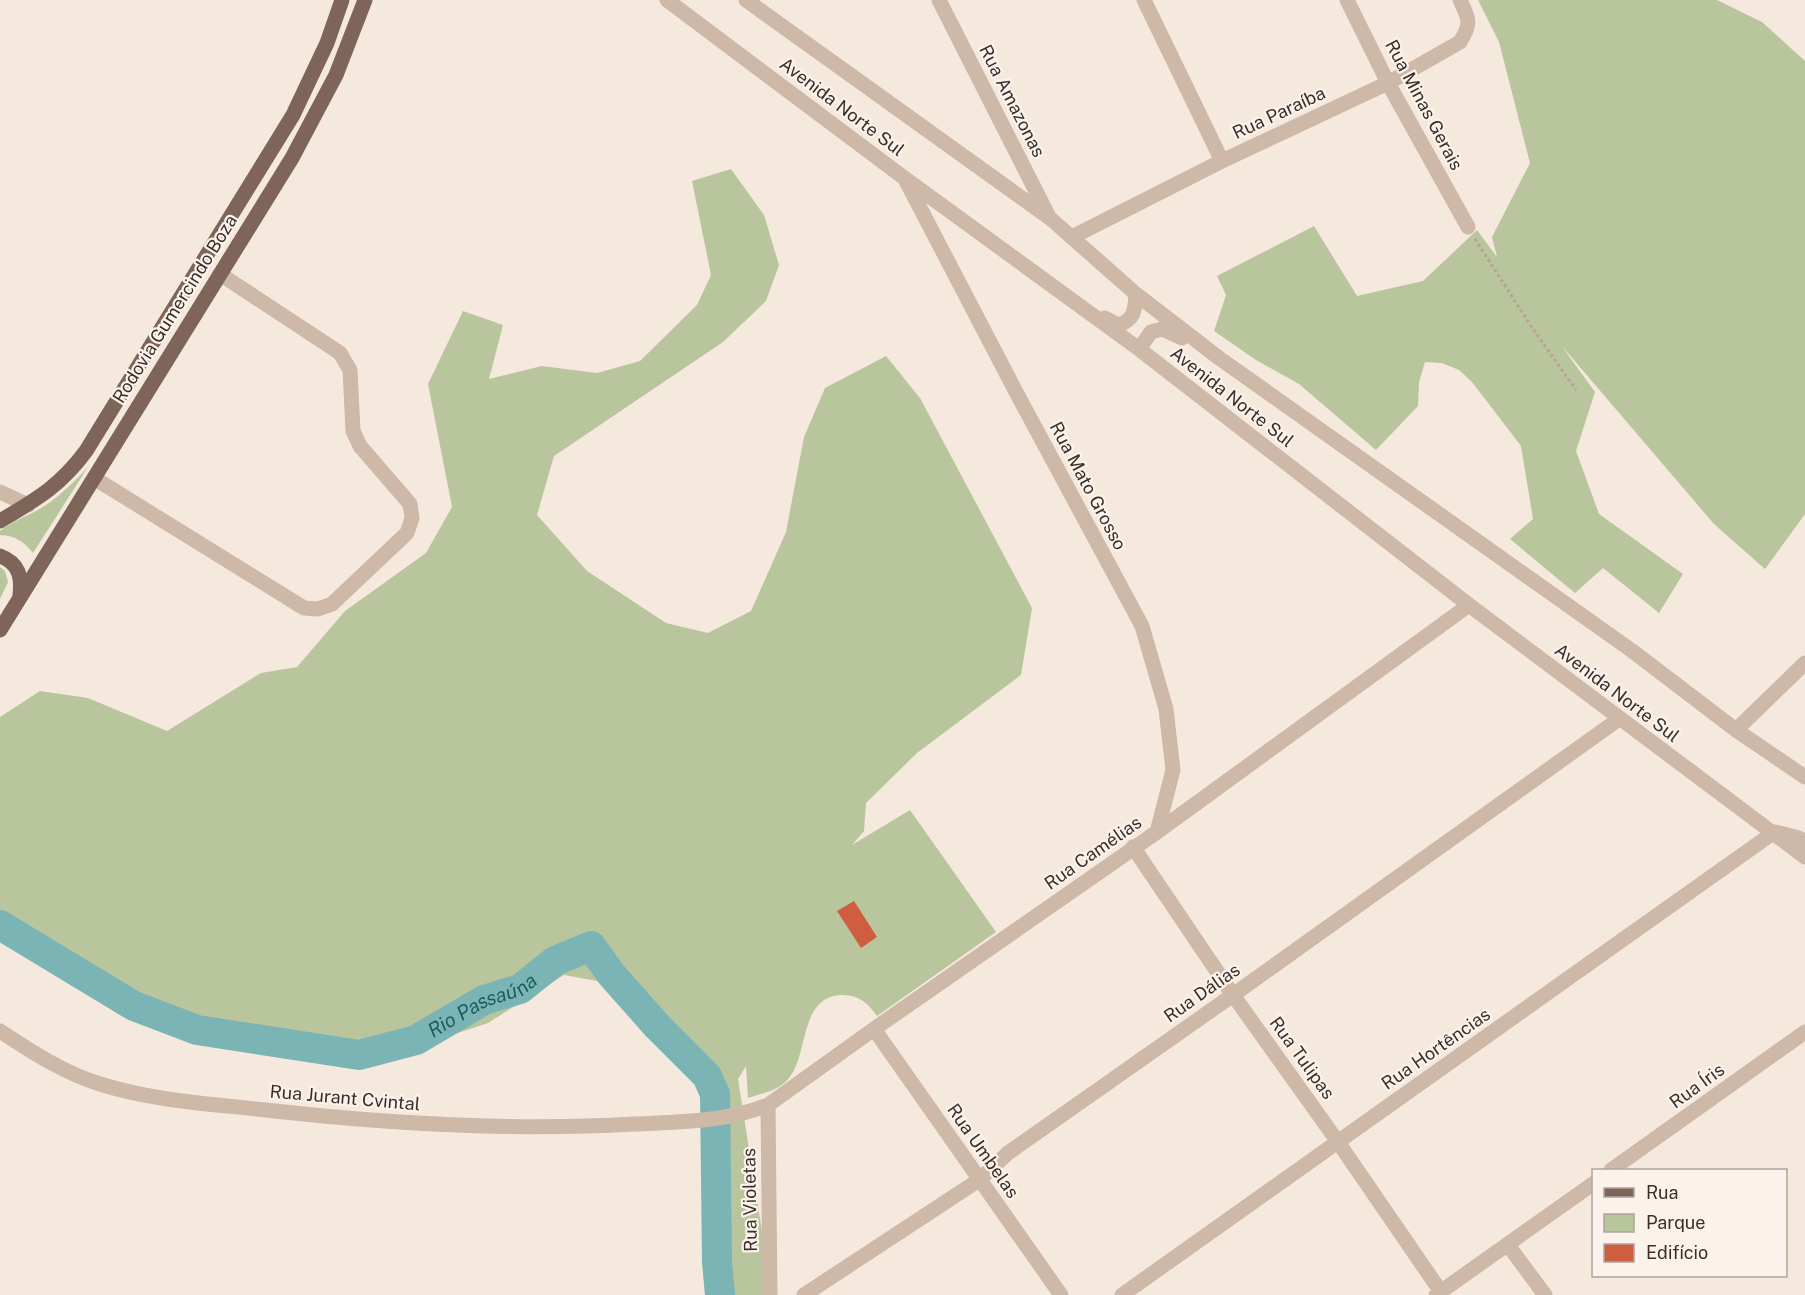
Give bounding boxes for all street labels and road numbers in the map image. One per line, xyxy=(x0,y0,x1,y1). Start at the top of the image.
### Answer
street label: Rua Minas Gerais xyxy=(1381,36,1468,174)
street label: Rua Amazonas xyxy=(975,41,1050,160)
street label: Avenida Norte Sul xyxy=(776,53,909,160)
street label: Rua Paraíba xyxy=(1229,82,1328,143)
street label: Rodovia Gumercindo Boza xyxy=(108,211,241,407)
street label: Avenida Norte Sul xyxy=(1167,342,1298,451)
street label: Rua Mato Grosso xyxy=(1046,418,1131,553)
street label: Avenida Norte Sul xyxy=(1551,639,1684,746)
street label: Rua Camélias xyxy=(1040,811,1145,894)
street label: Rua Dálias xyxy=(1160,959,1244,1026)
street label: Rua Hortências xyxy=(1377,1003,1494,1094)
street label: Rua Tulipas xyxy=(1266,1012,1339,1103)
street label: Rua Íris xyxy=(1665,1058,1728,1112)
street label: Rua Jurant Cvintal xyxy=(269,1080,421,1115)
street label: Rua Umbelas xyxy=(943,1100,1024,1202)
street label: Rua Violetas xyxy=(738,1148,761,1252)

